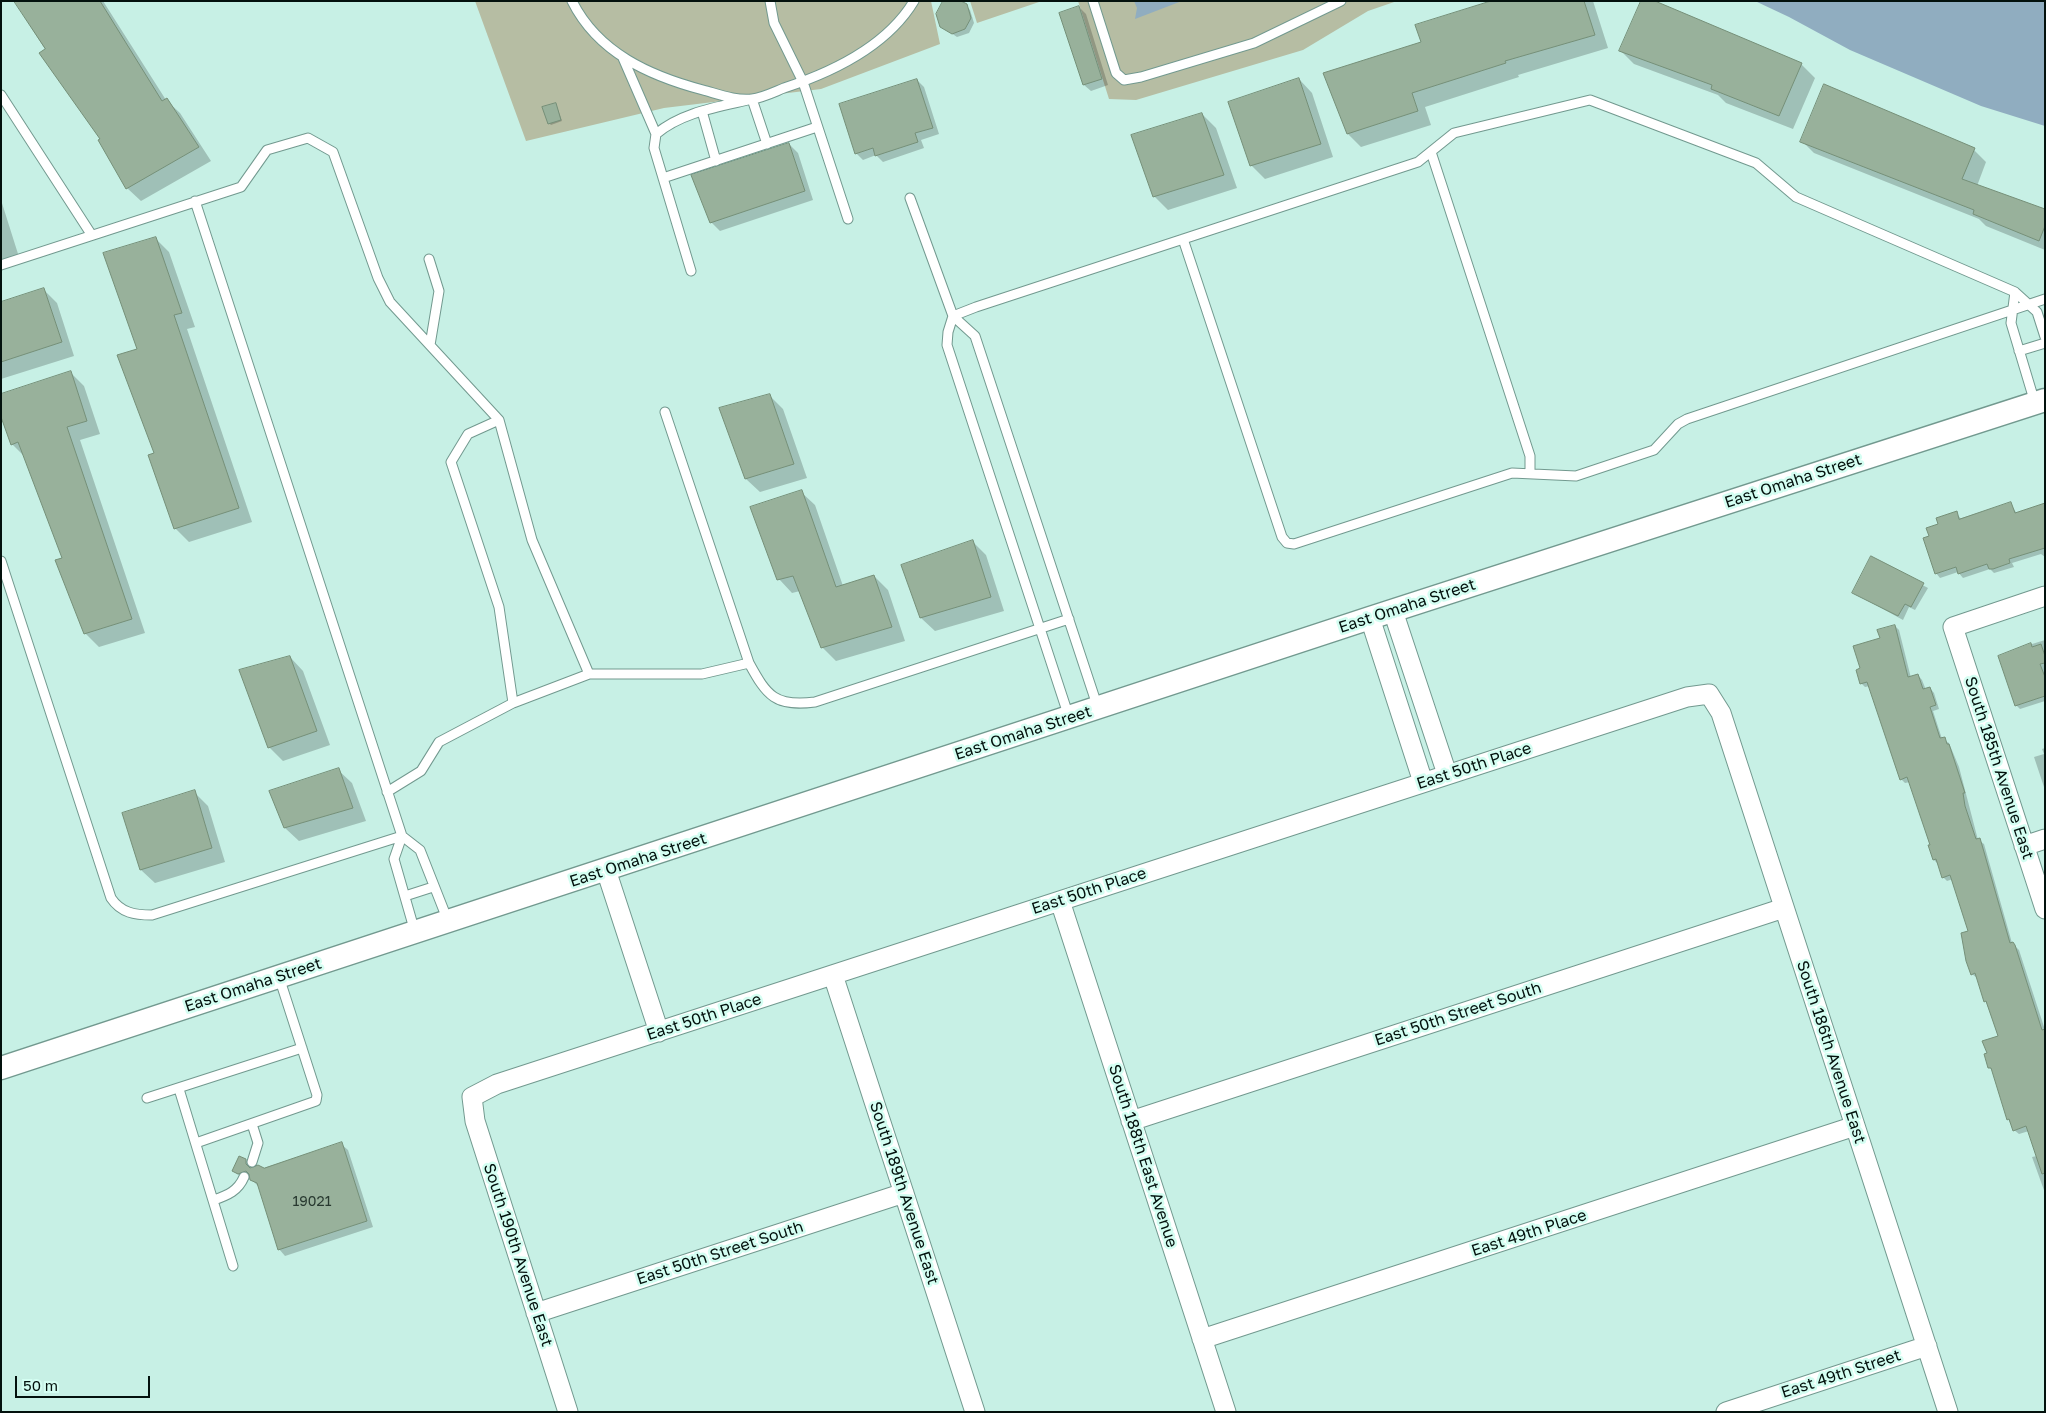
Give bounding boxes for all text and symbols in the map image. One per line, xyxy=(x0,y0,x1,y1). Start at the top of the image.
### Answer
street label: East Omaha Street xyxy=(1722,450,1864,512)
street label: East Omaha Street xyxy=(1336,575,1478,637)
street label: South 185th Avenue East xyxy=(1960,674,2038,862)
street label: East Omaha Street xyxy=(952,702,1094,764)
street label: East 50th Place xyxy=(1414,738,1534,794)
street label: East Omaha Street xyxy=(567,829,709,891)
street label: East 50th Place xyxy=(1029,863,1149,919)
street label: East Omaha Street xyxy=(182,954,324,1016)
street label: South 186th Avenue East xyxy=(1792,958,1870,1146)
street label: East 50th Street South xyxy=(1372,978,1544,1050)
street label: East 50th Place xyxy=(644,989,764,1045)
street label: South 188th East Avenue xyxy=(1104,1062,1182,1250)
street label: South 189th Avenue East xyxy=(865,1099,943,1287)
street label: South 190th Avenue East xyxy=(479,1161,557,1349)
house number: 19021 xyxy=(293,1194,331,1210)
street label: East 49th Place xyxy=(1469,1205,1589,1261)
street label: East 50th Street South xyxy=(634,1217,806,1289)
street label: East 49th Street xyxy=(1779,1346,1903,1402)
scale bar xyxy=(18,1366,152,1398)
text: 50 m xyxy=(23,1376,58,1394)

